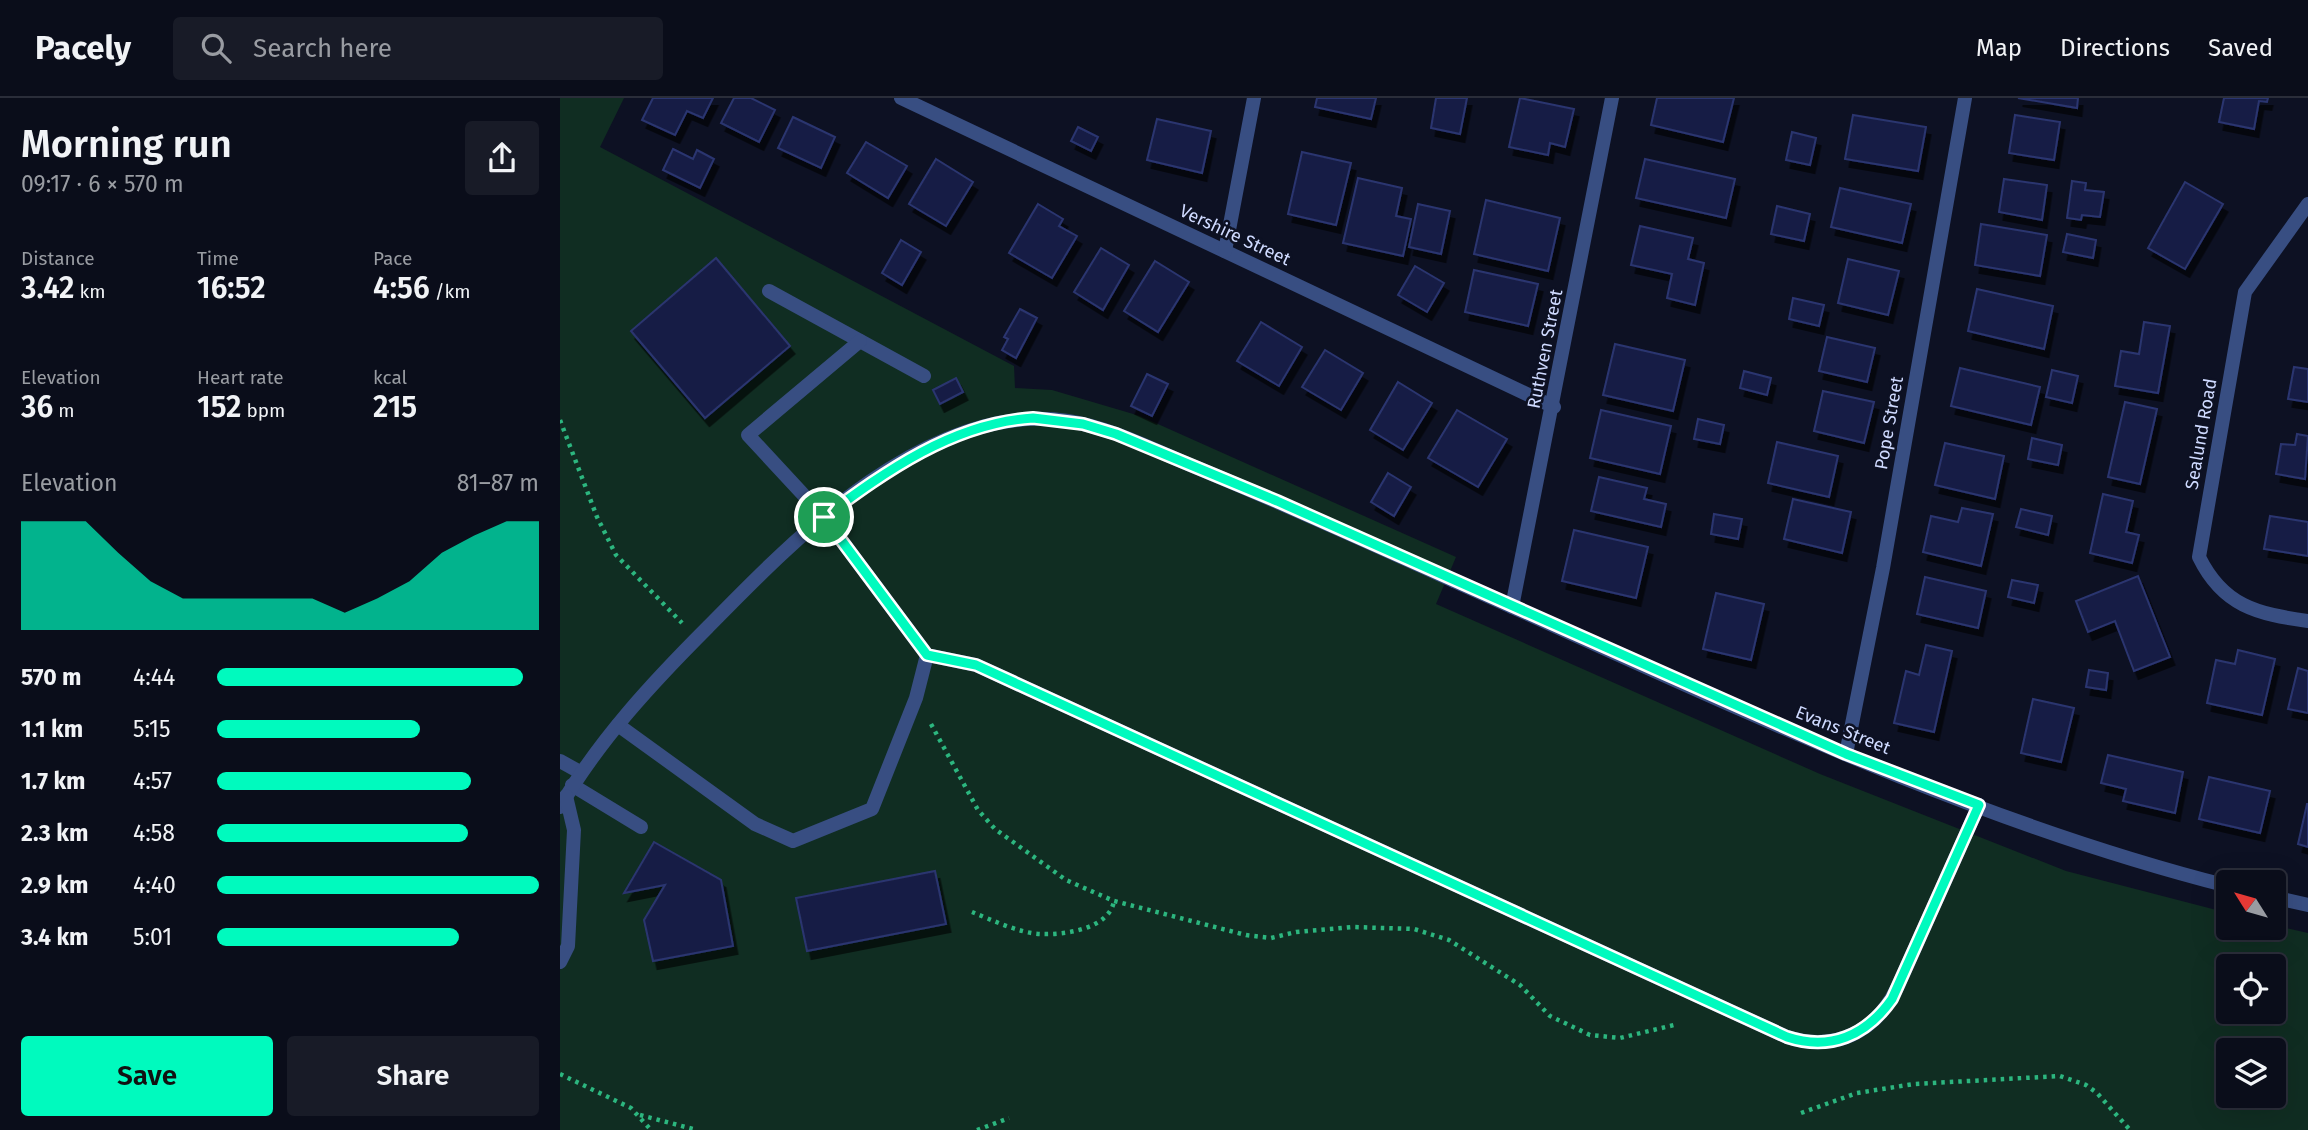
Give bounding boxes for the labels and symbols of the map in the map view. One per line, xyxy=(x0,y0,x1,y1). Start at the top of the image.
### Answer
street label: Vershire Street xyxy=(1176,200,1294,271)
street label: Ruthven Street xyxy=(1523,287,1567,411)
street label: Pope Street xyxy=(1870,374,1908,471)
street label: Sealund Road xyxy=(2180,377,2222,491)
pin xyxy=(794,487,854,547)
street label: Evans Street xyxy=(1792,701,1894,759)
north arrow xyxy=(2216,870,2286,940)

